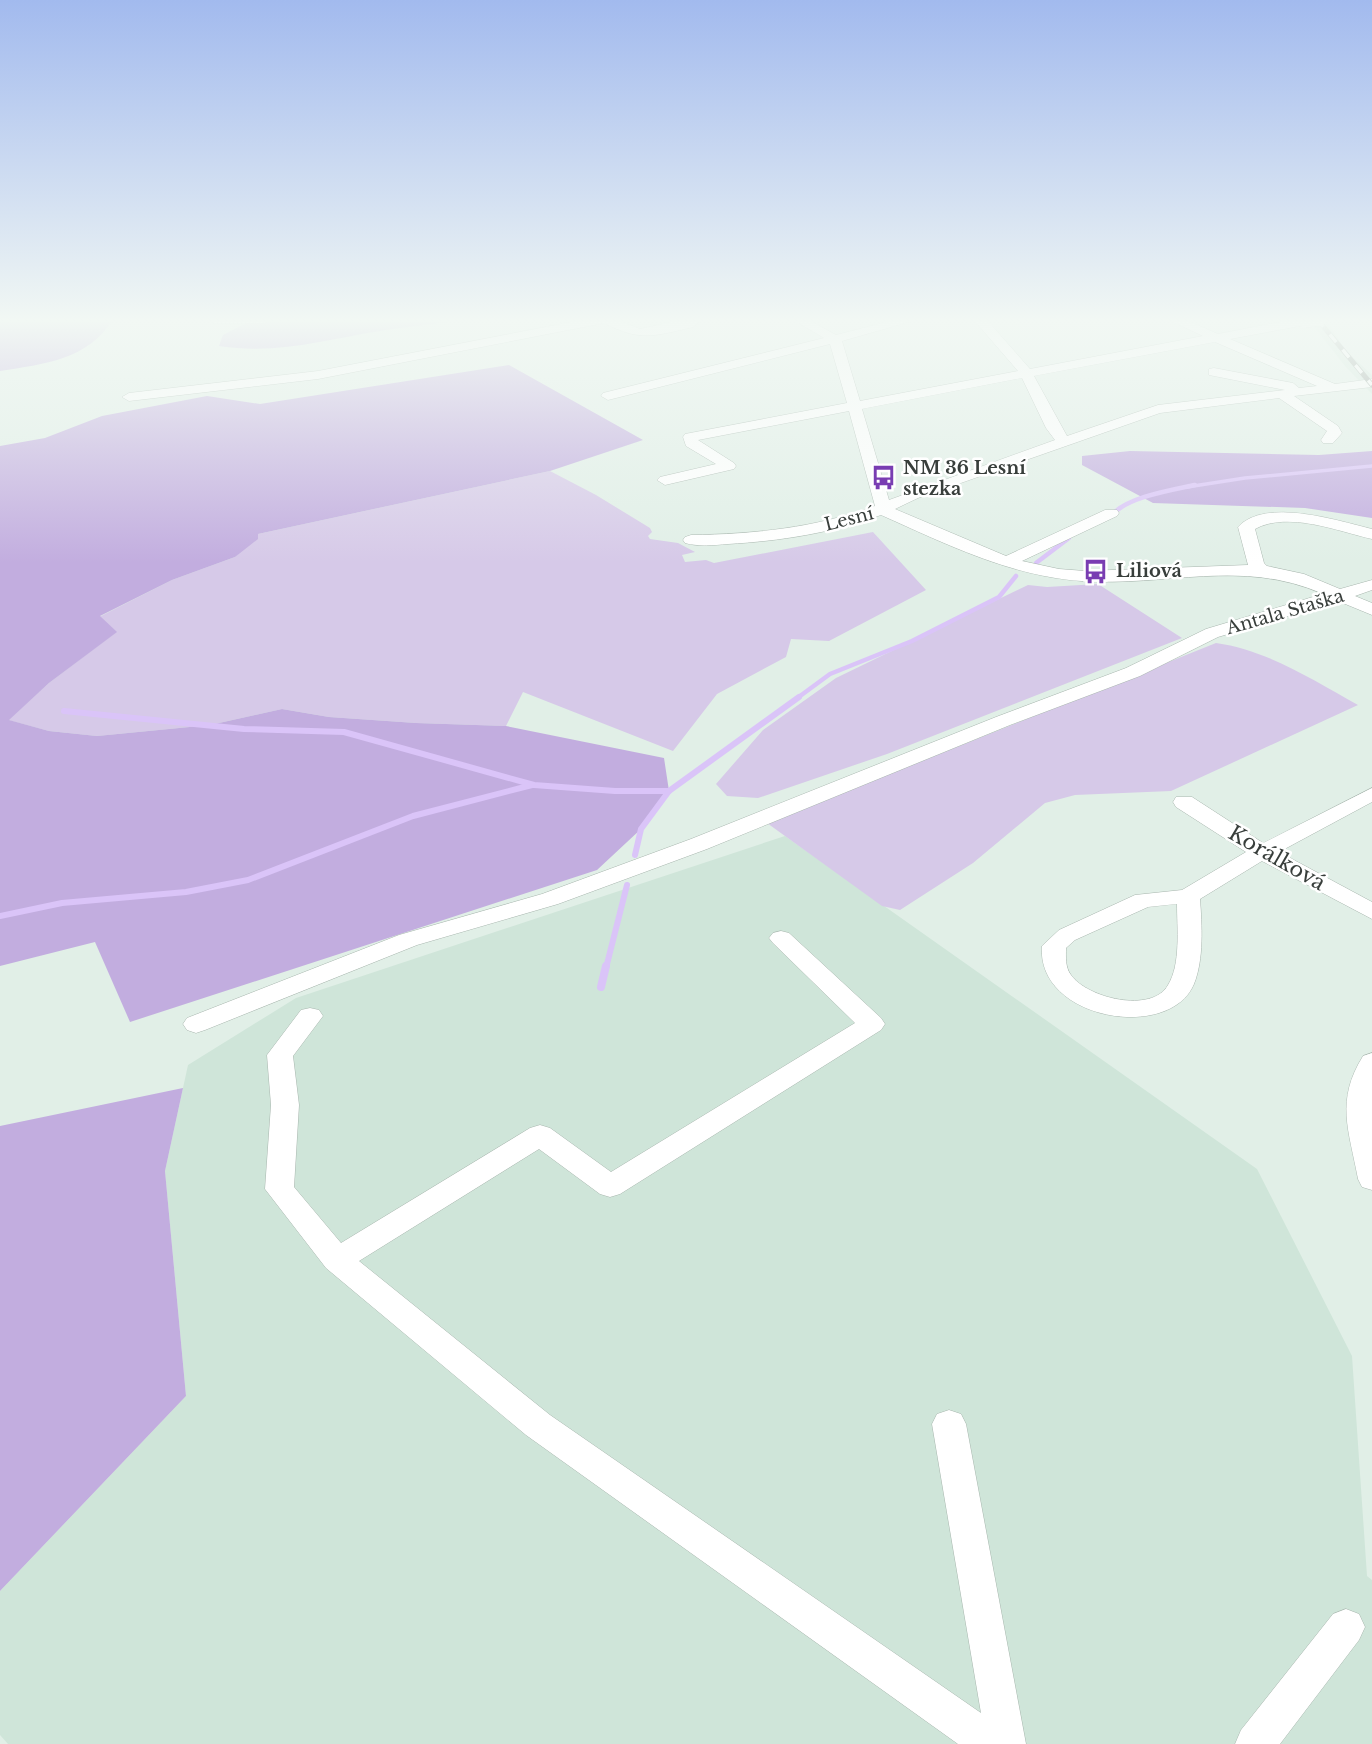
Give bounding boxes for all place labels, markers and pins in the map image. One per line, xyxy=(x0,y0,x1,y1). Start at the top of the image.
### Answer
place label: NM 36 Lesní stezka xyxy=(903,457,1026,500)
bus stop icon: NM 36 Lesní stezka xyxy=(869,464,897,492)
bus stop icon: Liliová xyxy=(1082,557,1110,585)
place label: Liliová xyxy=(1116,560,1182,582)

